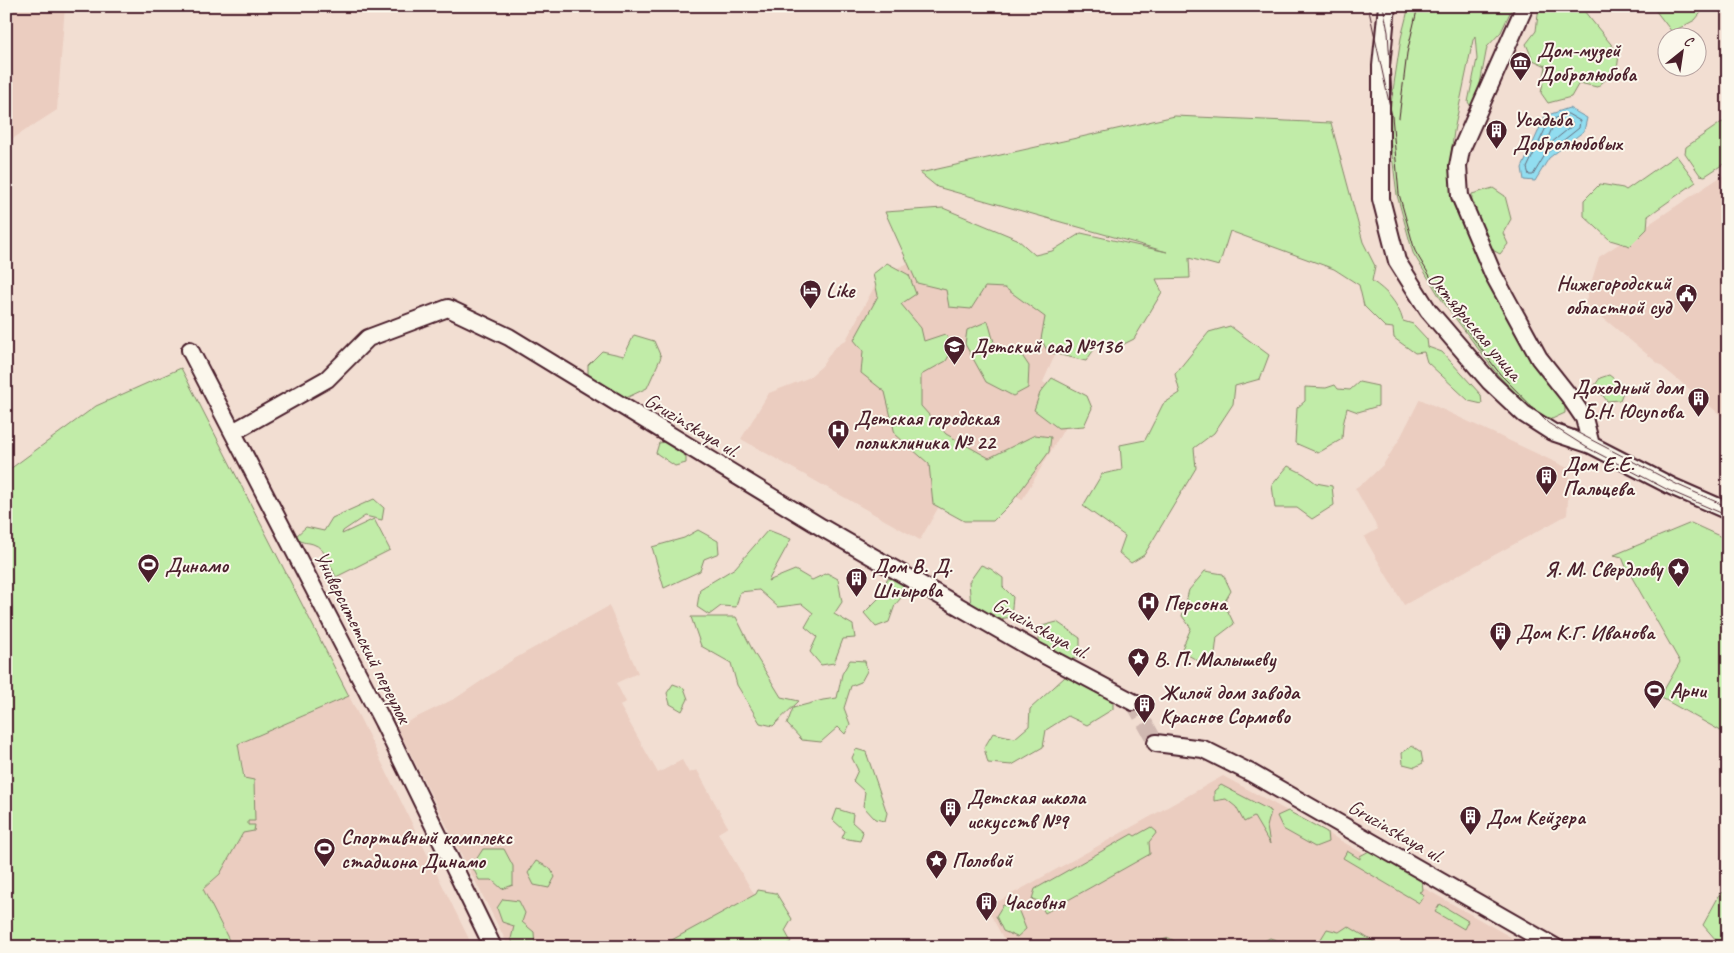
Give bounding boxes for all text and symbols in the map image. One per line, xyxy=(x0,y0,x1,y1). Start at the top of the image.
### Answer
north arrow xyxy=(1656,28,1706,78)
text: С xyxy=(1681,32,1697,51)
place label: Дом-музей Добролюбова xyxy=(1537,37,1638,87)
museum icon: Дом-музей Добролюбова xyxy=(1509,50,1533,81)
place label: Усадьба Добролюбовых xyxy=(1513,106,1624,156)
building icon: Усадьба Добролюбовых xyxy=(1485,119,1509,150)
street label: Октябрьская улица xyxy=(1422,266,1530,388)
place label: Нижегородский областной суд xyxy=(1556,270,1673,320)
place label: Like xyxy=(826,277,856,303)
hotel icon: Like xyxy=(798,278,822,309)
public building icon: Нижегородский областной суд xyxy=(1675,283,1699,314)
place label: Детский сад №136 xyxy=(971,333,1124,359)
school or university icon: Детский сад №136 xyxy=(943,334,967,365)
place label: Доходный дом Б.Н. Юсупова xyxy=(1573,374,1685,424)
street label: Gruzinskaya ul. xyxy=(640,387,745,464)
building icon: Доходный дом Б.Н. Юсупова xyxy=(1687,387,1711,418)
place label: Детская городская поликлиника № 22 xyxy=(854,405,1000,455)
hospital icon: Детская городская поликлиника № 22 xyxy=(826,418,850,449)
place label: Дом Е.Е. Пальцева xyxy=(1563,451,1635,501)
building icon: Дом Е.Е. Пальцева xyxy=(1535,464,1559,495)
street label: Университетский переулок xyxy=(308,547,419,729)
place label: Динамо xyxy=(165,552,230,578)
sports icon: Динамо xyxy=(137,553,161,584)
place label: Дом В. Д. Шнырова xyxy=(872,553,953,603)
place label: Я. М. Свердлову xyxy=(1545,556,1665,582)
place icon: Я. М. Свердлову xyxy=(1666,557,1690,588)
building icon: Дом В. Д. Шнырова xyxy=(844,566,868,597)
place label: Персона xyxy=(1164,590,1229,616)
street label: Gruzinskaya ul. xyxy=(988,591,1094,665)
hospital icon: Персона xyxy=(1136,591,1160,622)
place label: Дом К.Г. Иванова xyxy=(1516,619,1656,645)
building icon: Дом К.Г. Иванова xyxy=(1488,620,1512,651)
place label: В. П. Малышеву xyxy=(1154,646,1277,673)
place icon: В. П. Малышеву xyxy=(1126,647,1150,678)
place label: Арни xyxy=(1670,677,1708,703)
sports icon: Арни xyxy=(1642,678,1666,709)
place label: Жилой дом завода Красное Сормово xyxy=(1160,679,1301,729)
building icon: Жилой дом завода Красное Сормово xyxy=(1132,692,1156,723)
place label: Детская школа искусств №9 xyxy=(967,784,1087,835)
street label: Gruzinskaya ul. xyxy=(1344,793,1449,869)
building icon: Детская школа искусств №9 xyxy=(939,797,963,828)
place label: Дом Кейзера xyxy=(1486,804,1587,831)
building icon: Дом Кейзера xyxy=(1458,805,1482,836)
place label: Спортивный комплекс стадиона Динамо xyxy=(341,824,513,874)
sports icon: Спортивный комплекс стадиона Динамо xyxy=(313,837,337,868)
place label: Половой xyxy=(952,847,1014,873)
place icon: Половой xyxy=(924,848,948,879)
place label: Часовня xyxy=(1003,889,1067,915)
building icon: Часовня xyxy=(975,890,999,921)

